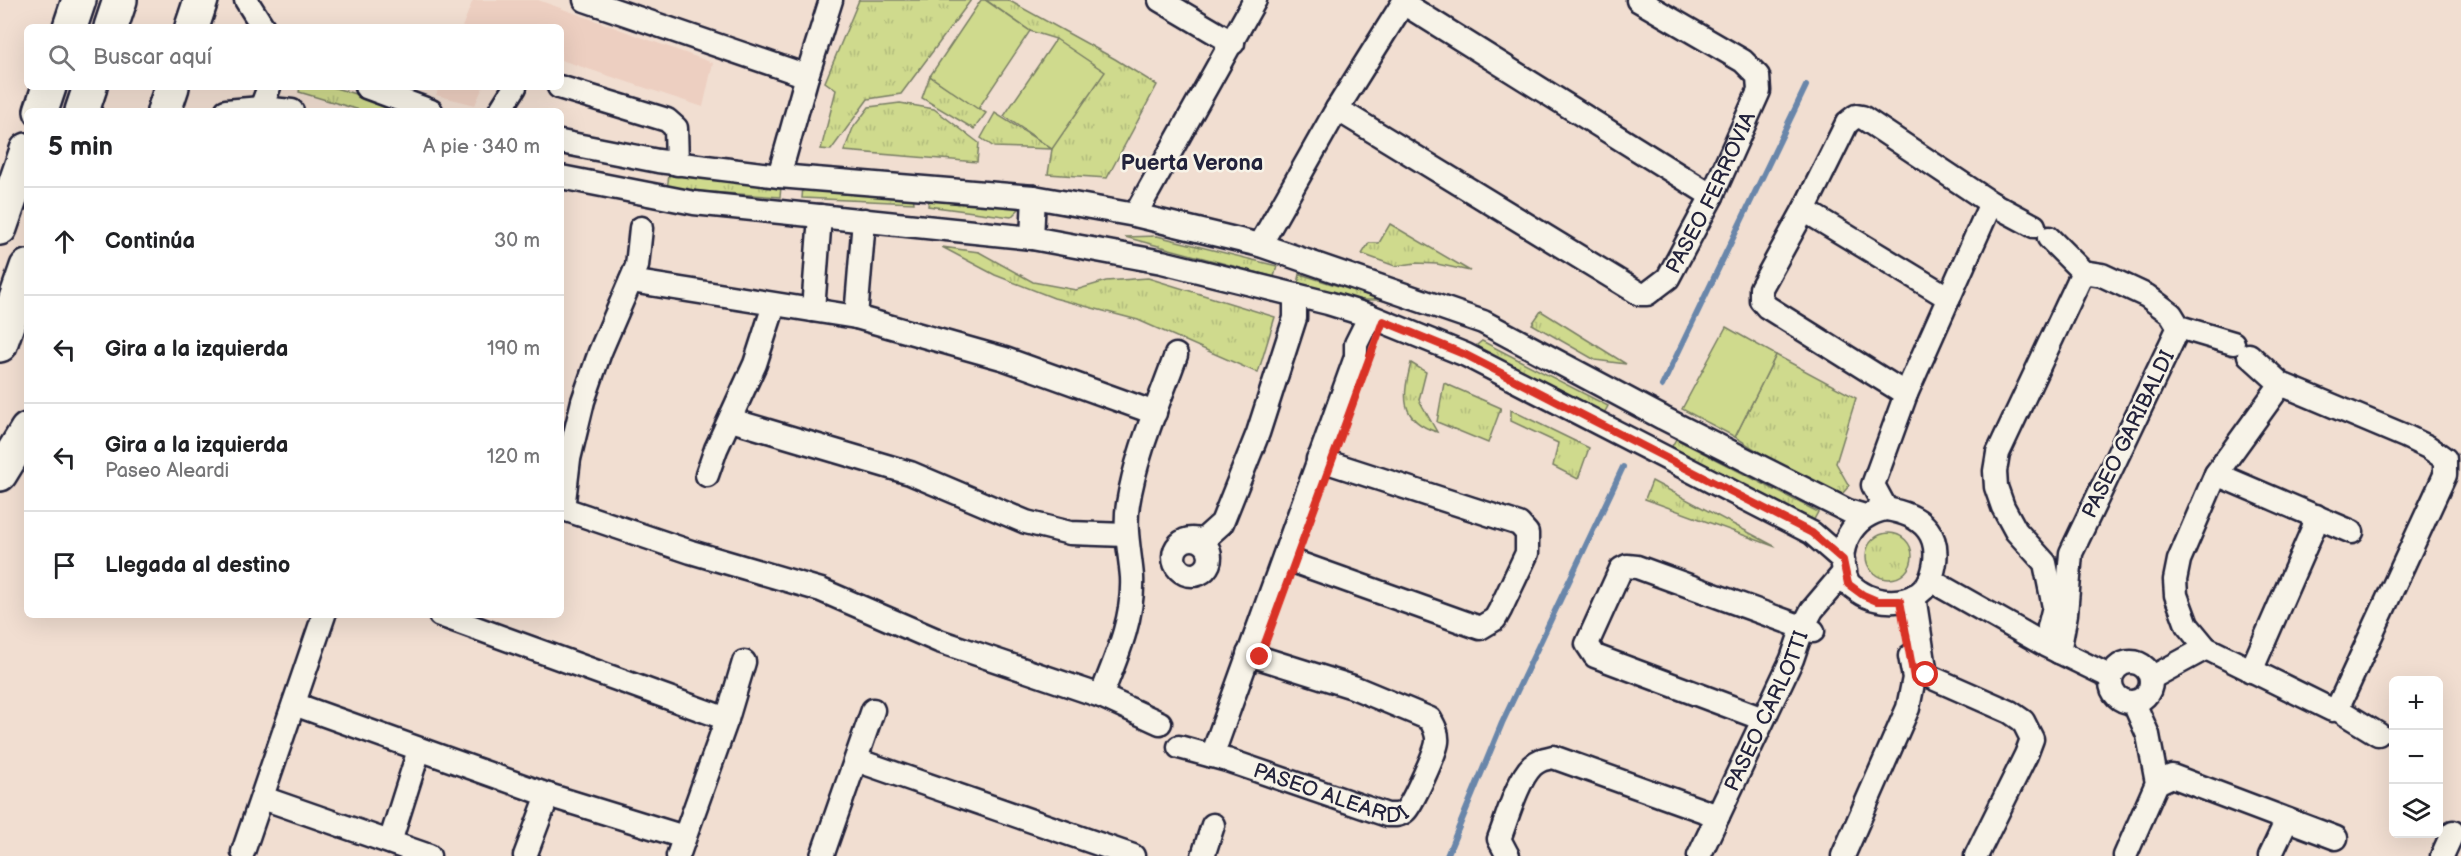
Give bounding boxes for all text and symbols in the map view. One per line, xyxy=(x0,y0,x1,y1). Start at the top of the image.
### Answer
search box xyxy=(24,24,564,90)
icon: search xyxy=(45,41,78,74)
text: Buscar aquí xyxy=(93,44,212,71)
street label: PASEO FERROVIA xyxy=(1661,108,1761,278)
text: 5 min xyxy=(48,132,113,163)
text: A pie · 340 m xyxy=(423,135,540,159)
district label: Puerta Verona xyxy=(1121,150,1263,177)
icon: ahead xyxy=(48,225,81,258)
text: Continúa xyxy=(105,228,195,255)
text: 30 m xyxy=(494,229,540,253)
icon: left xyxy=(48,333,81,366)
text: Gira a la izquierda xyxy=(105,336,289,363)
text: 190 m xyxy=(487,337,540,361)
street label: PASEO GARIBALDI xyxy=(2077,346,2180,522)
text: Gira a la izquierda xyxy=(105,432,289,459)
icon: left xyxy=(48,441,81,474)
text: 120 m xyxy=(487,445,540,469)
text: Paseo Aleardi xyxy=(105,459,229,483)
icon: arrive xyxy=(48,549,81,582)
text: Llegada al destino xyxy=(105,552,290,579)
street label: PASEO CARLOTTI xyxy=(1719,628,1814,795)
route end xyxy=(1246,643,1272,669)
route start xyxy=(1912,661,1938,687)
map controls xyxy=(2389,676,2443,838)
button: + xyxy=(2389,676,2443,730)
button: − xyxy=(2389,730,2443,784)
street label: PASEO ALEARDI xyxy=(1250,758,1414,828)
button: layers xyxy=(2389,784,2443,838)

